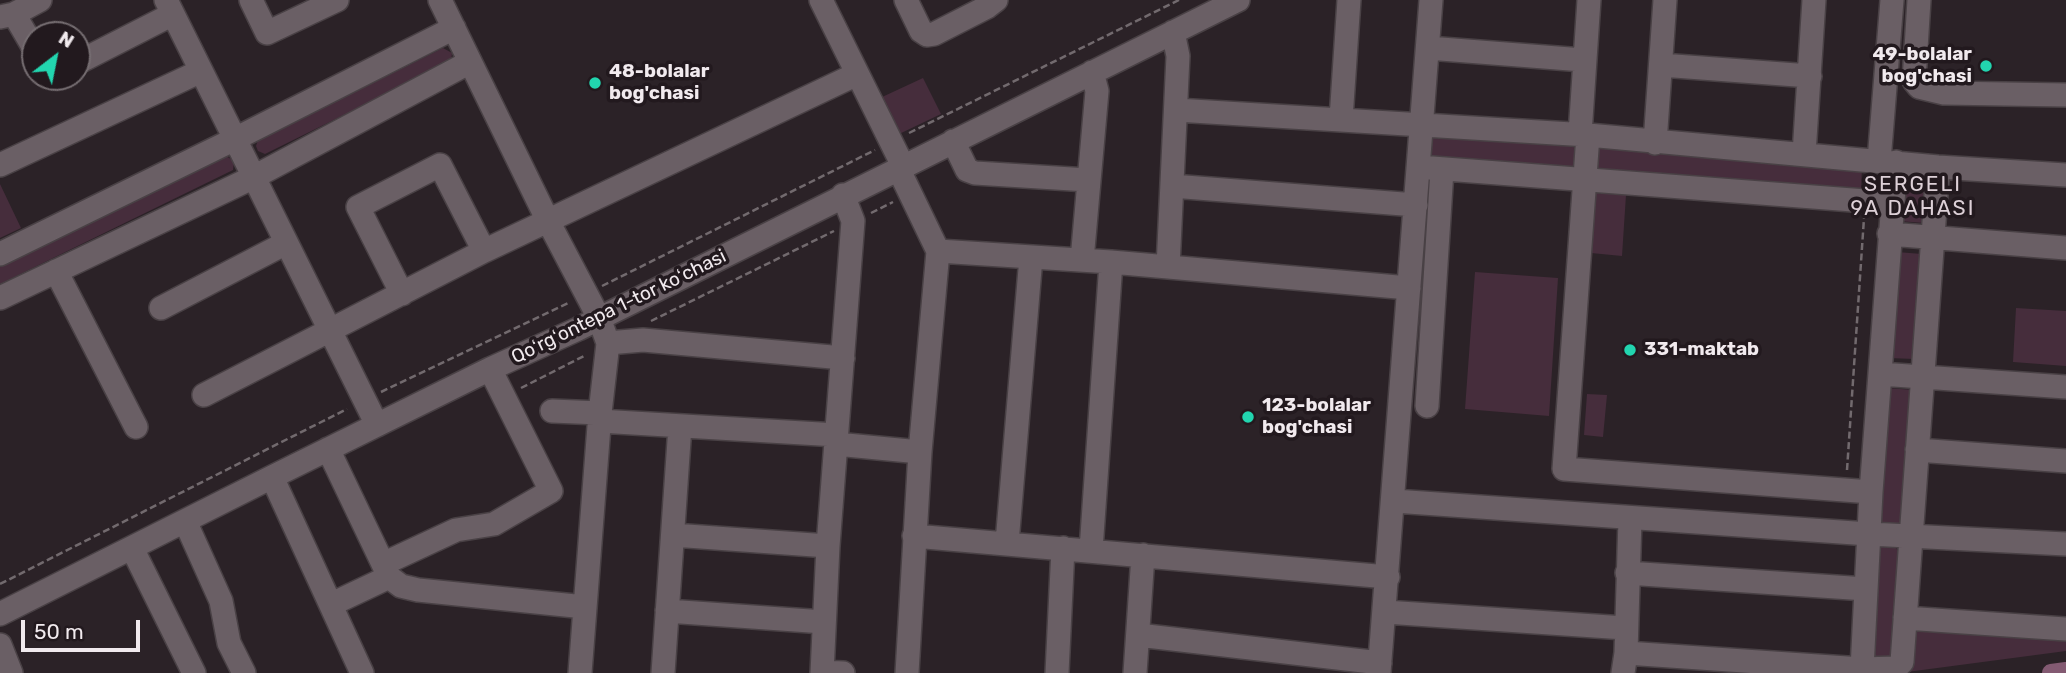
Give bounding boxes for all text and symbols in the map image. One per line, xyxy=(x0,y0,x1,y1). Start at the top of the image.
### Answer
north arrow xyxy=(21,21,91,91)
text: N xyxy=(54,26,78,53)
place label: 49-bolalar bog'chasi xyxy=(1872,44,1972,88)
marker: 49-bolalar bog'chasi xyxy=(1978,58,1994,74)
place label: 48-bolalar bog'chasi xyxy=(609,61,709,105)
marker: 48-bolalar bog'chasi xyxy=(587,75,603,91)
district label: SERGELI 9A DAHASI xyxy=(1852,172,1974,222)
street label: Qoʻrgʻontepa 1-tor koʻchasi xyxy=(508,245,730,369)
place label: 331-maktab xyxy=(1644,339,1759,361)
marker: 331-maktab xyxy=(1622,342,1638,358)
place label: 123-bolalar bog'chasi xyxy=(1262,395,1371,439)
marker: 123-bolalar bog'chasi xyxy=(1240,409,1256,425)
scale bar xyxy=(24,606,144,650)
text: 50 m xyxy=(34,619,84,644)

